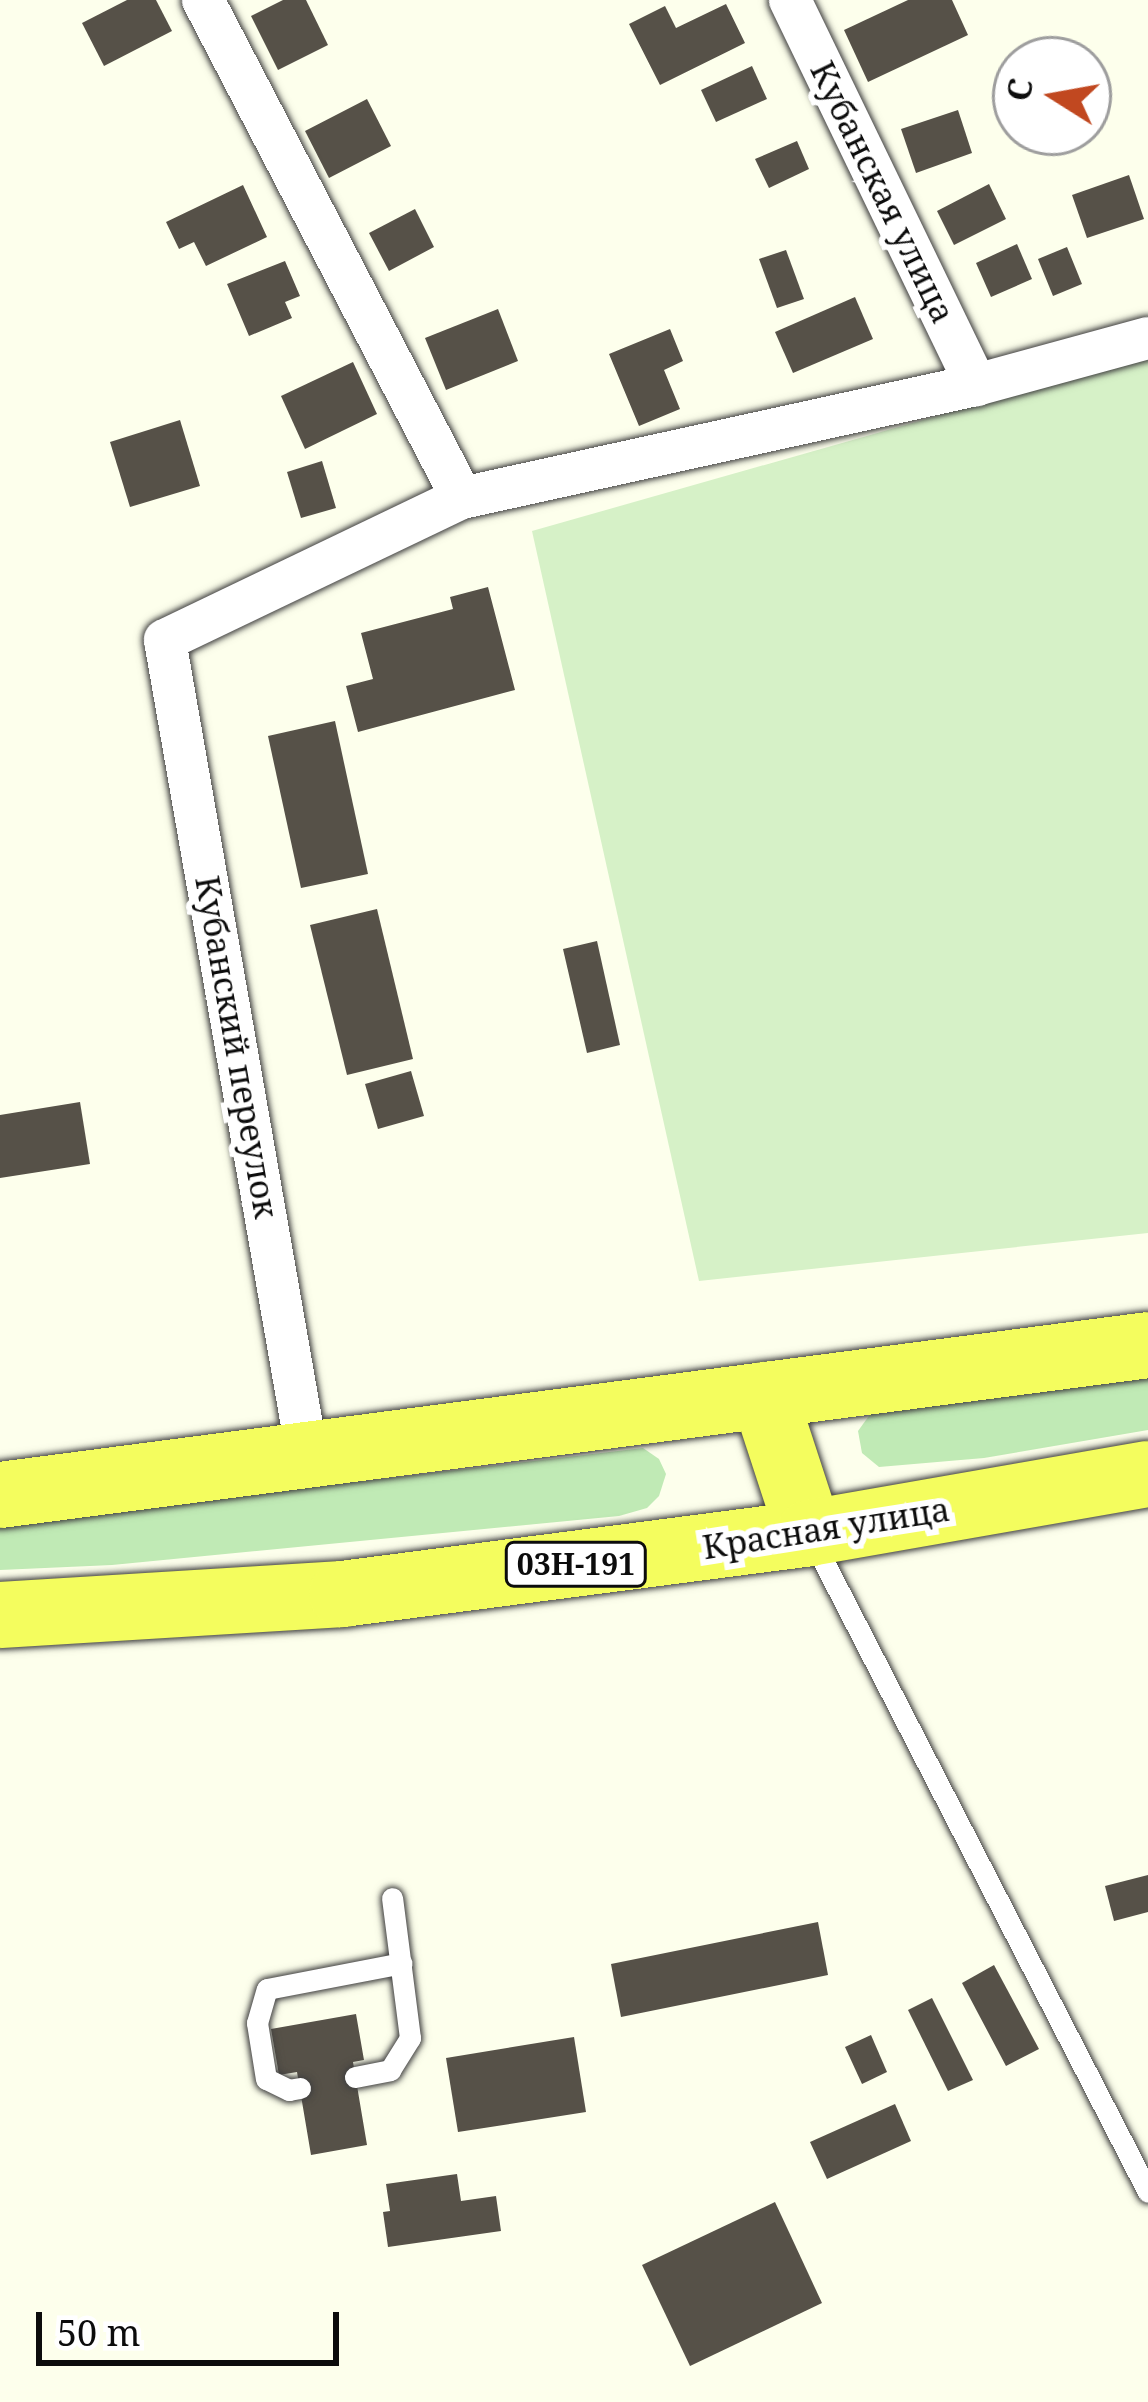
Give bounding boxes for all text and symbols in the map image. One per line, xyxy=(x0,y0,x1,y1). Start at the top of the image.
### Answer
north arrow xyxy=(992,36,1112,156)
street label: Кубанская улица xyxy=(802,55,964,329)
text: С xyxy=(995,75,1043,105)
street label: Кубанский переулок xyxy=(187,873,287,1221)
street label: Красная улица xyxy=(700,1489,952,1567)
road number: 03Н-191 xyxy=(504,1540,648,1588)
scale bar xyxy=(42,2288,345,2362)
text: 50 m xyxy=(57,2308,141,2357)

